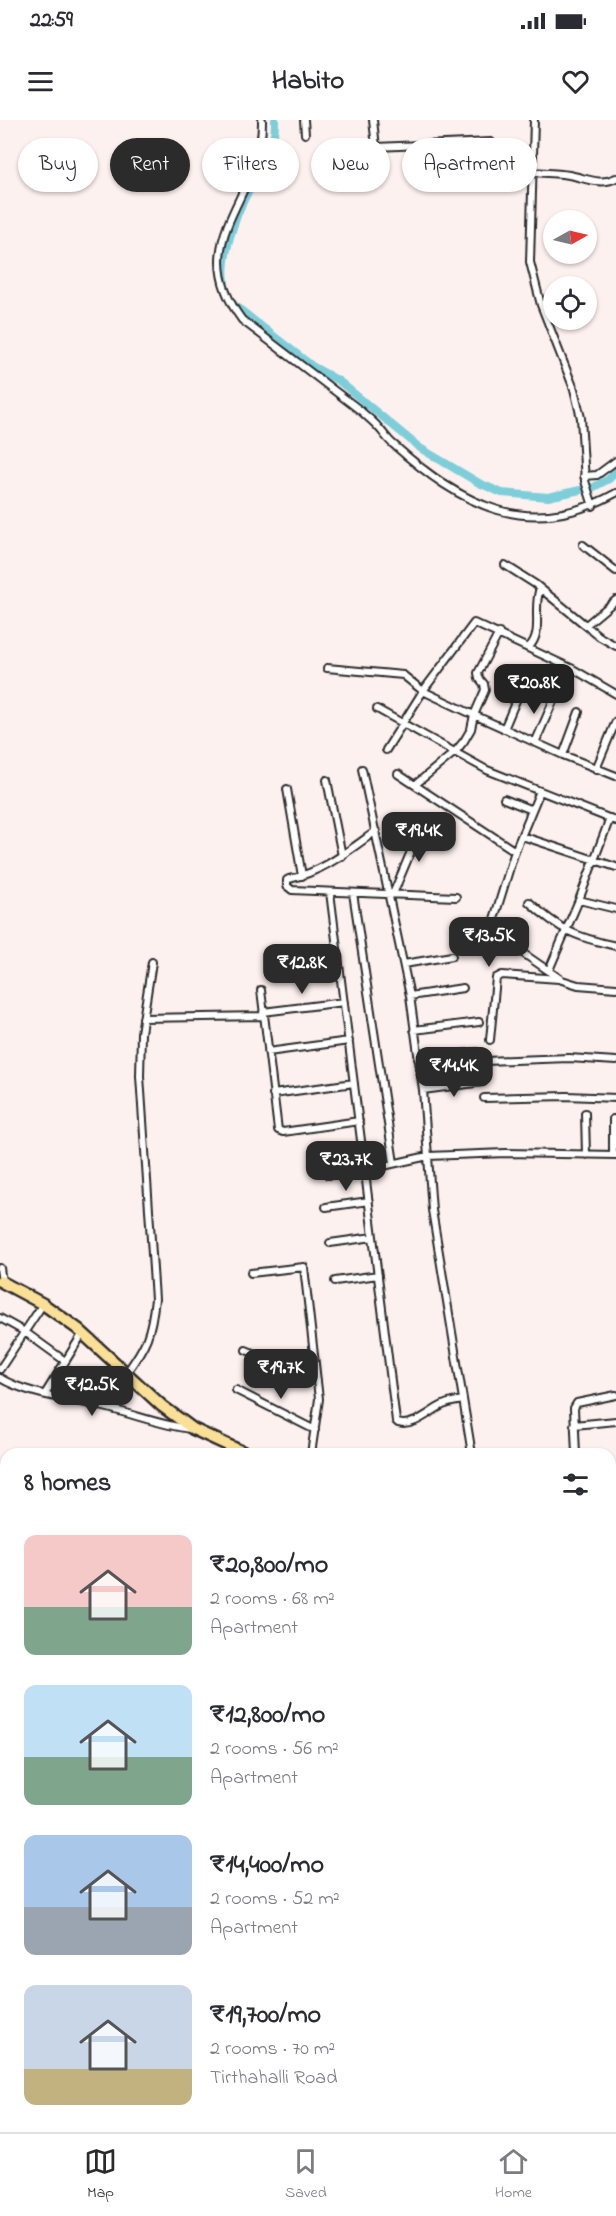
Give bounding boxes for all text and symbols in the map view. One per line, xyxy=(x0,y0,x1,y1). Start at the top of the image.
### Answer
text: 22:59 xyxy=(30,5,73,37)
text: Habito xyxy=(272,62,344,101)
icon: menu xyxy=(24,65,57,98)
icon: heart xyxy=(559,65,592,98)
chip: Buy xyxy=(18,138,98,192)
chip: Rent xyxy=(110,138,190,192)
chip: Filters xyxy=(202,138,299,192)
chip: New xyxy=(311,138,390,192)
chip: Apartment xyxy=(402,138,537,192)
north arrow xyxy=(543,210,597,264)
map controls xyxy=(543,210,597,330)
button: locate xyxy=(543,276,597,330)
pin: ₹20.8K xyxy=(485,664,583,715)
text: ₹20.8K xyxy=(508,669,560,698)
pin: ₹19.4K xyxy=(370,812,468,863)
text: ₹19.4K xyxy=(396,817,442,846)
pin: ₹13.5K xyxy=(440,917,538,968)
text: ₹13.5K xyxy=(463,922,515,951)
pin: ₹12.8K xyxy=(253,944,351,995)
text: ₹12.8K xyxy=(277,949,327,978)
pin: ₹14.4K xyxy=(405,1047,503,1098)
text: ₹14.4K xyxy=(430,1052,478,1081)
pin: ₹23.7K xyxy=(297,1141,395,1192)
text: ₹23.7K xyxy=(320,1146,372,1175)
pin: ₹19.7K xyxy=(232,1349,330,1400)
text: ₹19.7K xyxy=(258,1354,304,1383)
pin: ₹12.5K xyxy=(43,1366,141,1417)
text: ₹12.5K xyxy=(65,1371,119,1400)
text: 8 homes xyxy=(24,1465,111,1503)
icon: filters xyxy=(559,1468,592,1501)
text: ₹20,800/mo xyxy=(210,1547,328,1585)
icon: home xyxy=(72,1559,144,1631)
text: 2 rooms · 68 m² xyxy=(210,1585,335,1614)
text: Apartment xyxy=(210,1614,298,1643)
text: ₹12,800/mo xyxy=(210,1697,325,1735)
icon: home xyxy=(72,1709,144,1781)
text: 2 rooms · 56 m² xyxy=(210,1735,339,1764)
text: Apartment xyxy=(210,1764,298,1793)
text: ₹14,400/mo xyxy=(210,1847,324,1885)
icon: home xyxy=(72,1859,144,1931)
text: 2 rooms · 52 m² xyxy=(210,1885,340,1914)
text: Apartment xyxy=(210,1914,298,1943)
text: ₹19,700/mo xyxy=(210,1997,321,2035)
icon: home xyxy=(72,2009,144,2081)
text: 2 rooms · 70 m² xyxy=(210,2035,335,2064)
text: Tirthahalli Road xyxy=(210,2064,337,2093)
tab: Map xyxy=(84,2145,117,2205)
tab: Saved xyxy=(285,2145,327,2205)
tab: Home xyxy=(495,2145,532,2205)

